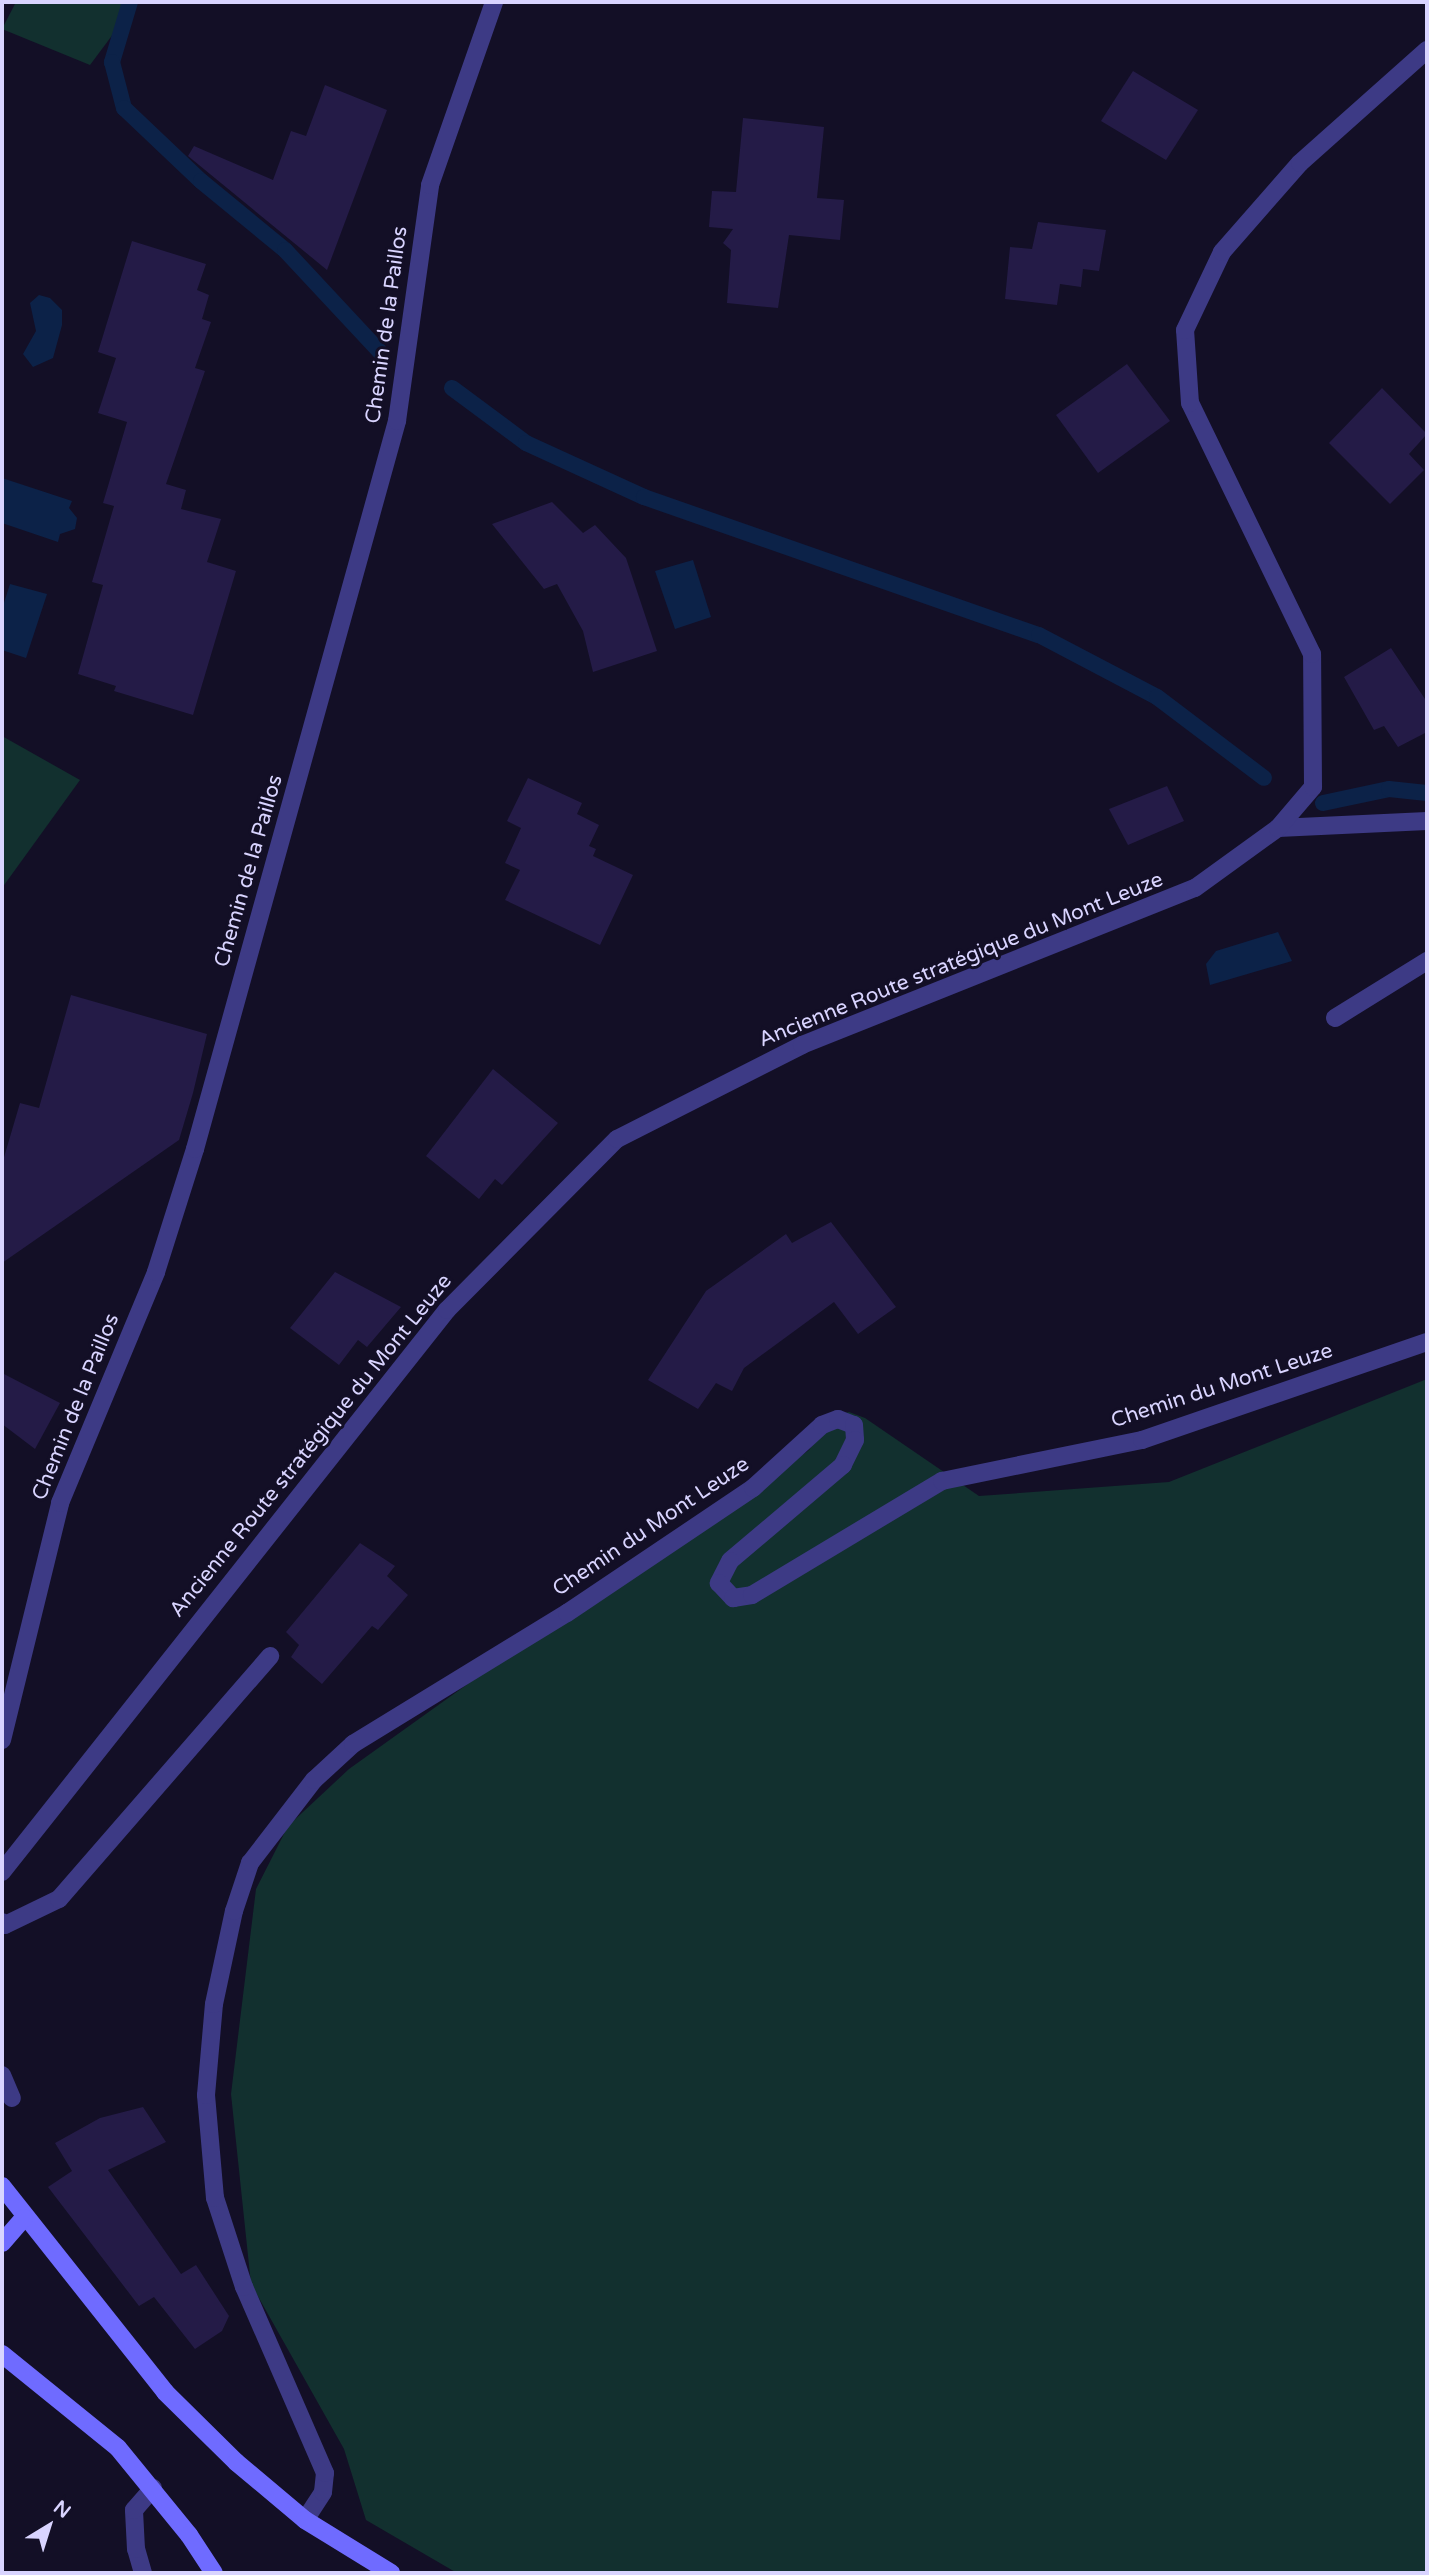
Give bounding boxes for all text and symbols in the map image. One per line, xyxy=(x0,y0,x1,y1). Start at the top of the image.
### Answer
street label: Chemin de la Paillos xyxy=(361,225,413,425)
street label: Chemin de la Paillos xyxy=(209,772,289,970)
street label: Ancienne Route stratégique du Mont Leuze xyxy=(755,867,1167,1053)
street label: Ancienne Route stratégique du Mont Leuze xyxy=(165,1269,457,1623)
street label: Chemin de la Paillos xyxy=(27,1310,125,1504)
street label: Chemin du Mont Leuze xyxy=(1108,1338,1336,1434)
street label: Chemin du Mont Leuze xyxy=(548,1452,754,1602)
north arrow xyxy=(14,2491,84,2561)
text: N xyxy=(49,2496,75,2523)

